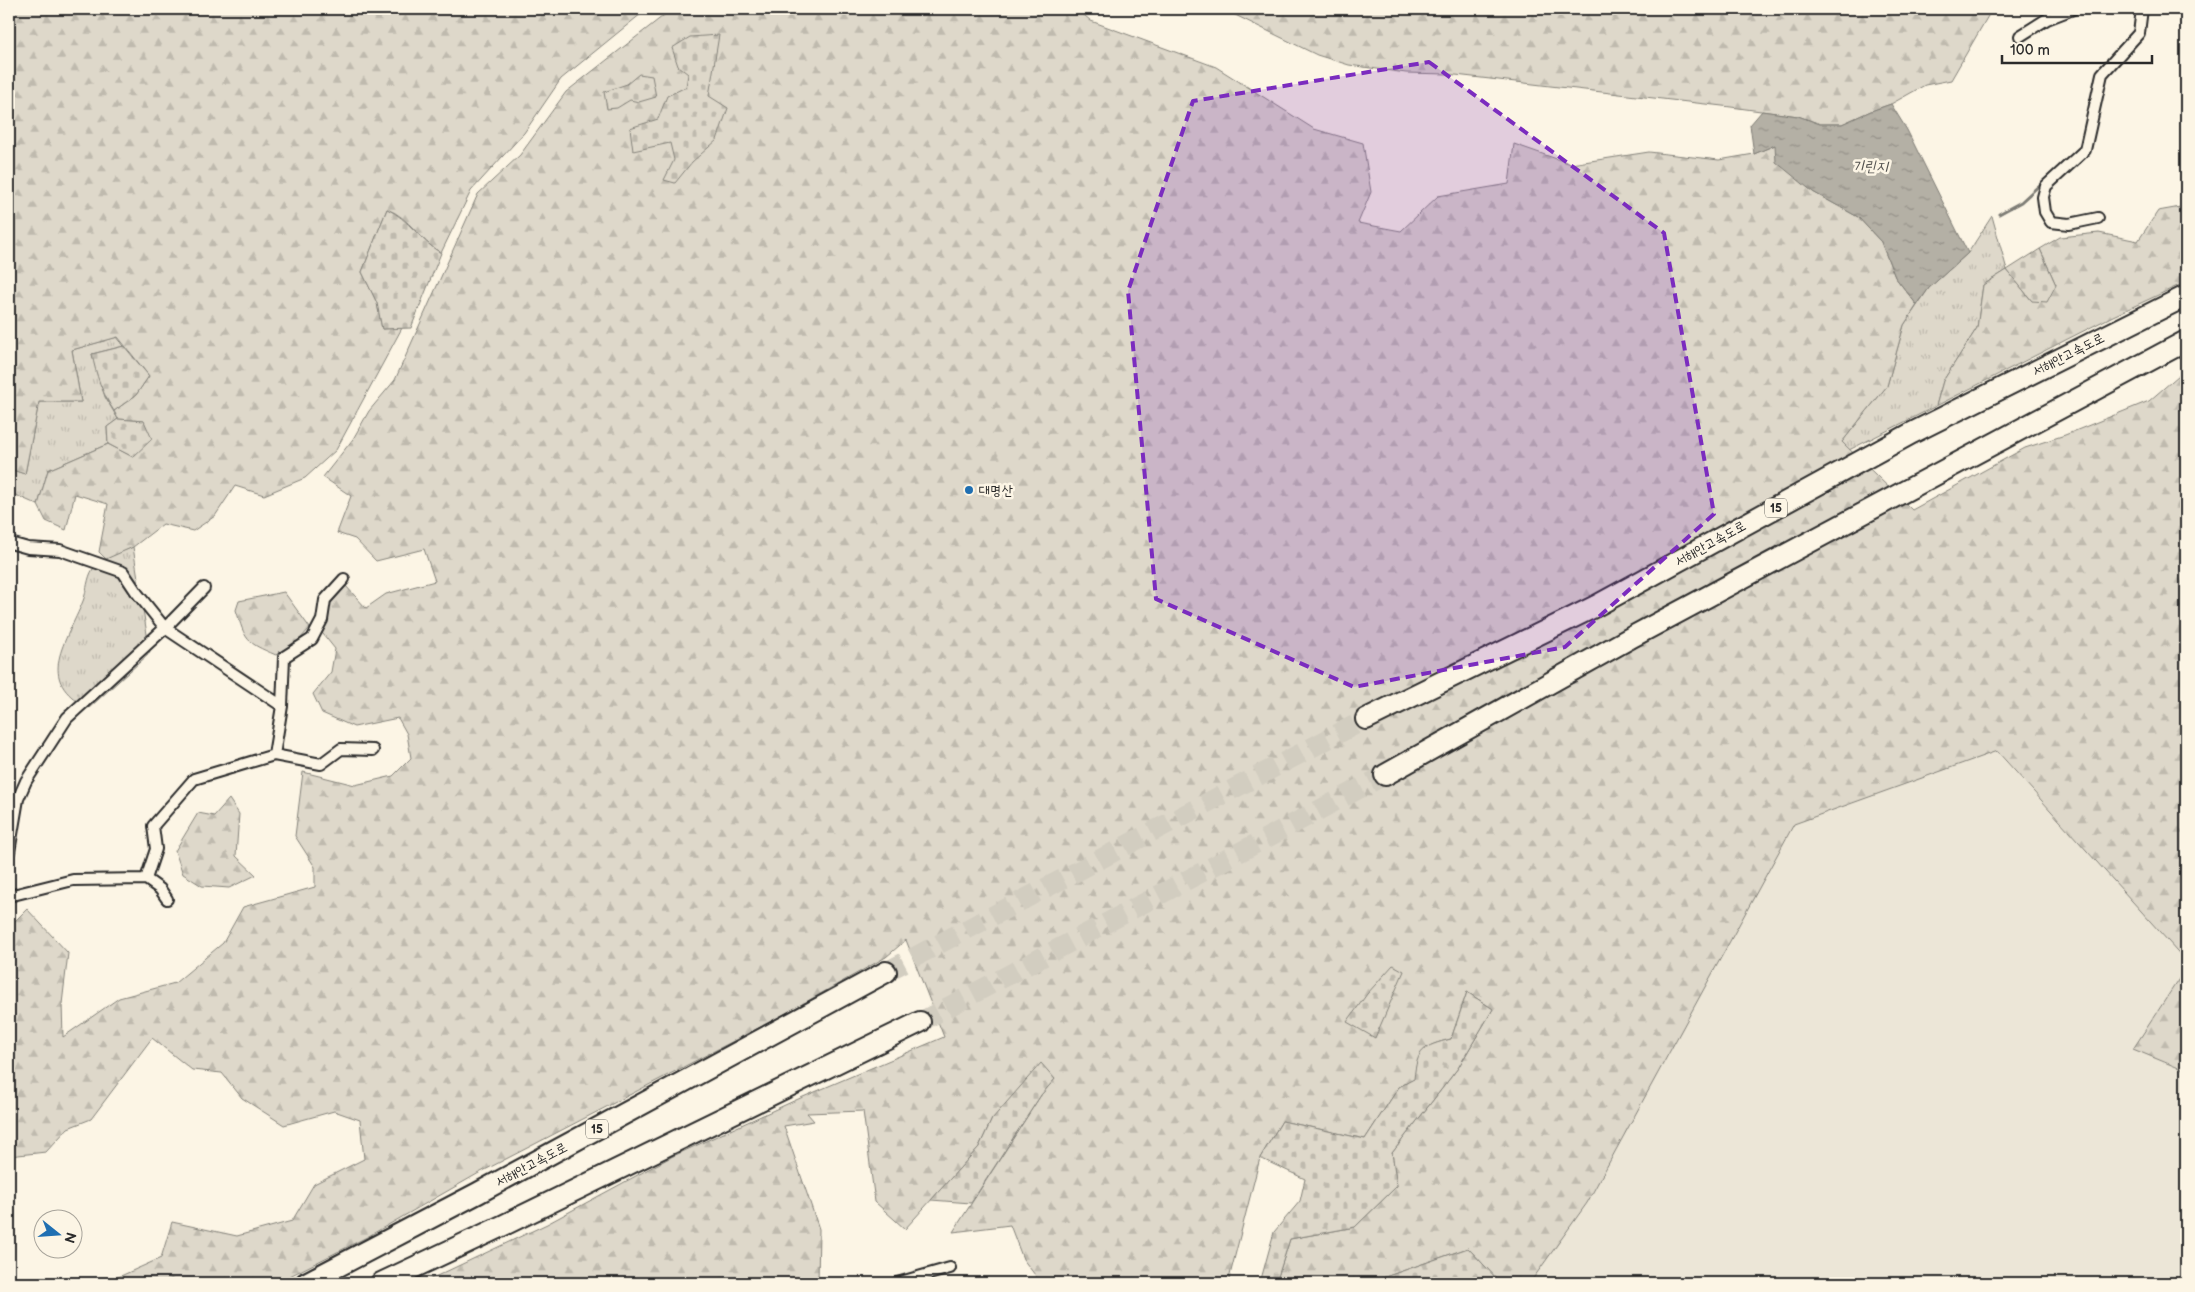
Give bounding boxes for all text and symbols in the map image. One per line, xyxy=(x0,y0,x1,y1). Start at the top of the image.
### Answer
scale bar xyxy=(2002,32,2152,64)
text: 100 m xyxy=(2010,41,2050,60)
water label: 기린지 xyxy=(1852,157,1890,176)
street label: 서해안고속도로 xyxy=(2029,329,2107,380)
place label: 대명산 xyxy=(979,482,1014,499)
marker: 대명산 xyxy=(963,484,975,496)
road number: 15 xyxy=(1765,498,1787,518)
street label: 서해안고속도로 xyxy=(1672,517,1749,570)
road number: 15 xyxy=(586,1120,608,1138)
street label: 서해안고속도로 xyxy=(492,1138,570,1190)
north arrow xyxy=(32,1210,82,1260)
text: N xyxy=(60,1230,80,1245)

